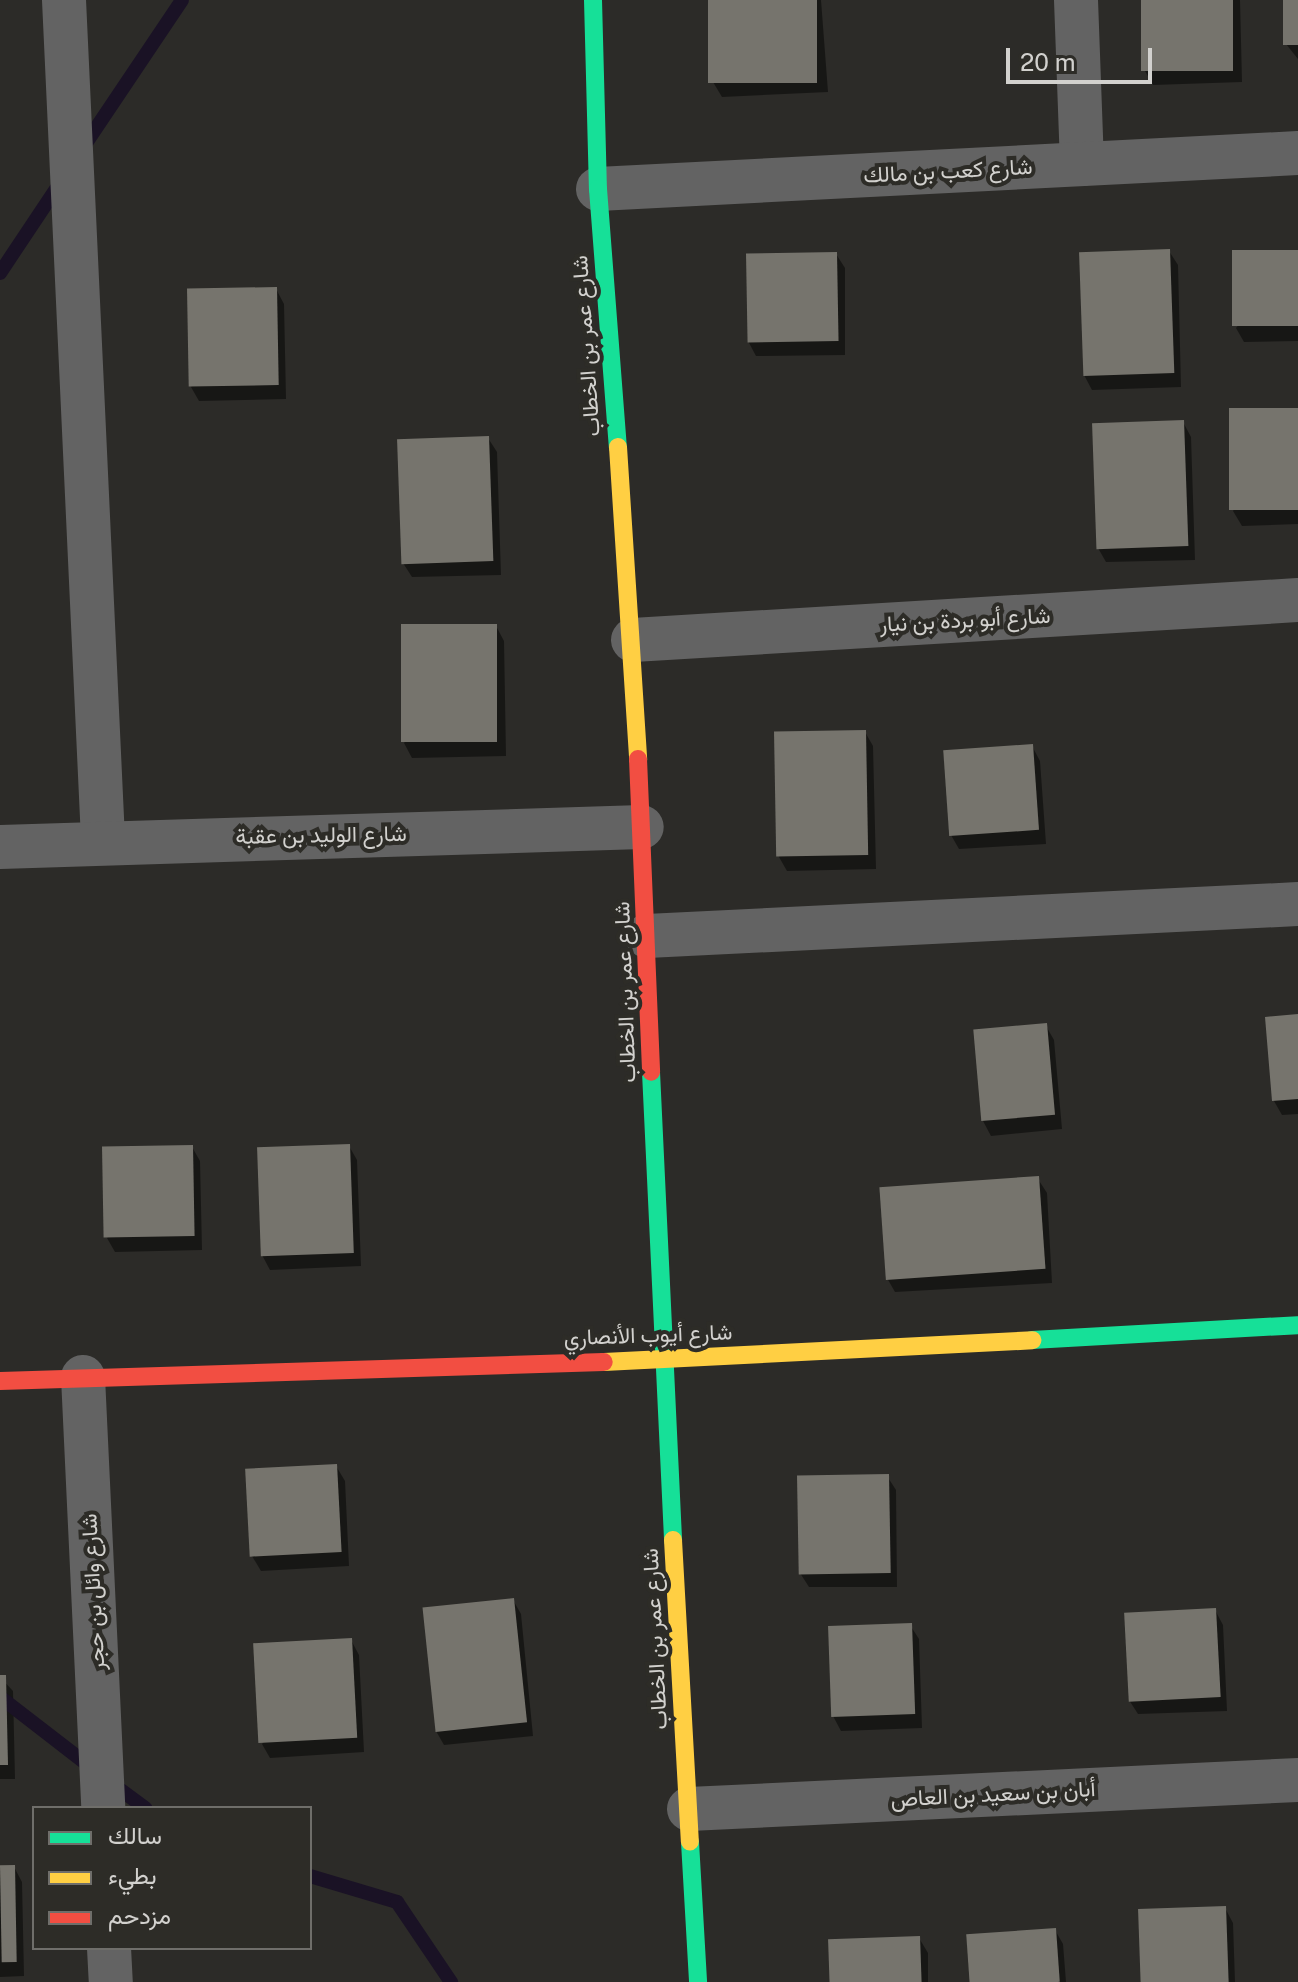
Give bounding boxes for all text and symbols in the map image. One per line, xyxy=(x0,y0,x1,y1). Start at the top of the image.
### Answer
scale bar xyxy=(1010,32,1156,82)
text: 20 m xyxy=(1020,48,1076,76)
street label: شارع كعب بن مالك xyxy=(863,153,1033,189)
street label: شارع عمر بن الخطاب xyxy=(567,255,605,437)
street label: شارع أبو بردة بن نيار xyxy=(879,602,1051,638)
street label: شارع الوليد بن عقبة xyxy=(235,820,407,850)
street label: شارع عمر بن الخطاب xyxy=(609,901,641,1083)
street label: شارع أيوب الأنصاري xyxy=(563,1319,733,1351)
street label: شارع وائل بن حجر xyxy=(76,1513,110,1671)
street label: شارع عمر بن الخطاب xyxy=(637,1548,673,1730)
street label: أبان بن سعيد بن العاص xyxy=(890,1775,1096,1813)
legend xyxy=(32,1806,312,1950)
text: سالك xyxy=(108,1821,162,1849)
text: بطيء xyxy=(108,1861,157,1889)
text: مزدحم xyxy=(108,1901,171,1929)

